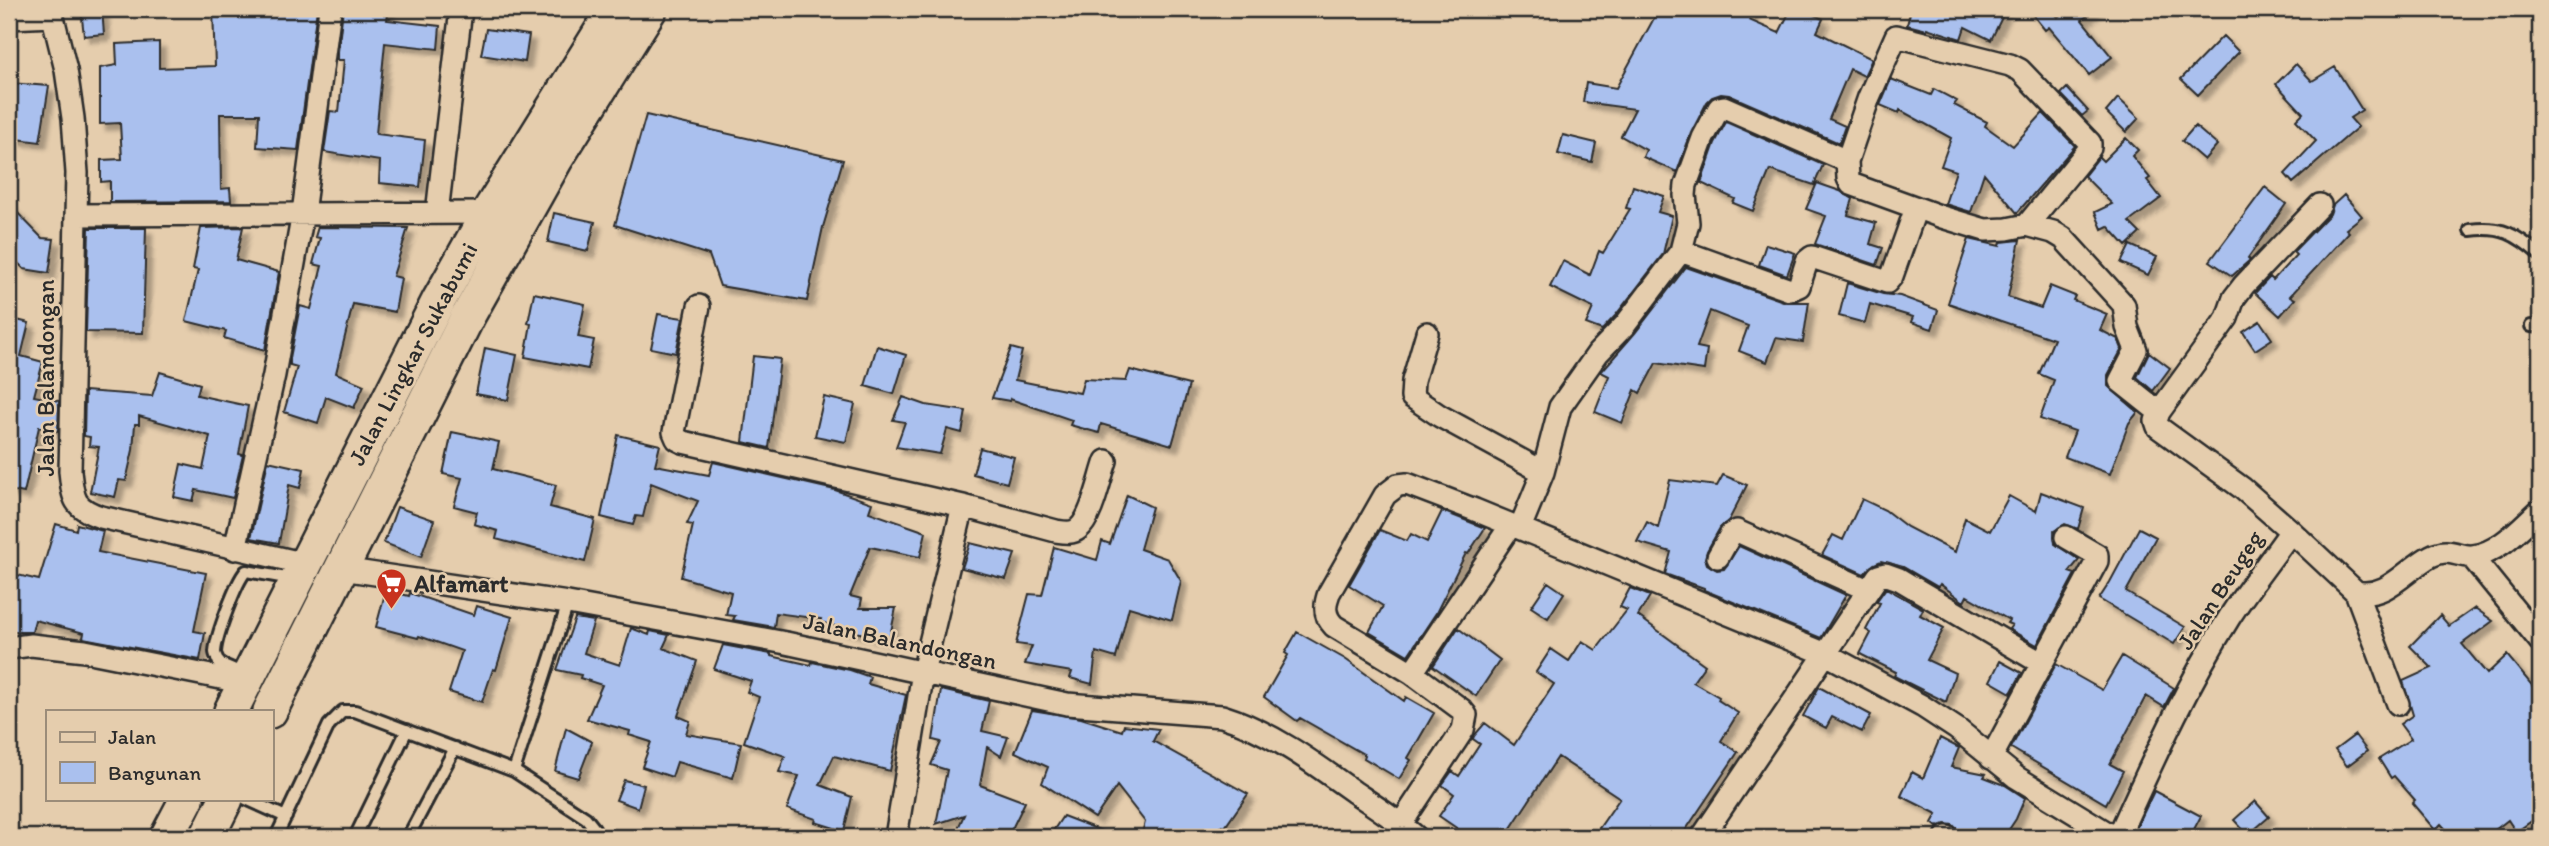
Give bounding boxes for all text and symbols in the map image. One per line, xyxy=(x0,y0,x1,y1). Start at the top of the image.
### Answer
street label: Jalan Lingkar Sukabumi xyxy=(342,238,484,470)
street label: Jalan Balandongan xyxy=(31,279,60,477)
street label: Jalan Beugeg xyxy=(2170,524,2269,655)
supermarket icon: Alfamart xyxy=(374,567,408,611)
place label: Alfamart xyxy=(413,569,508,598)
street label: Jalan Balandongan xyxy=(801,606,1000,675)
legend xyxy=(46,710,273,800)
text: Jalan xyxy=(108,724,156,749)
text: Bangunan xyxy=(108,760,201,785)

